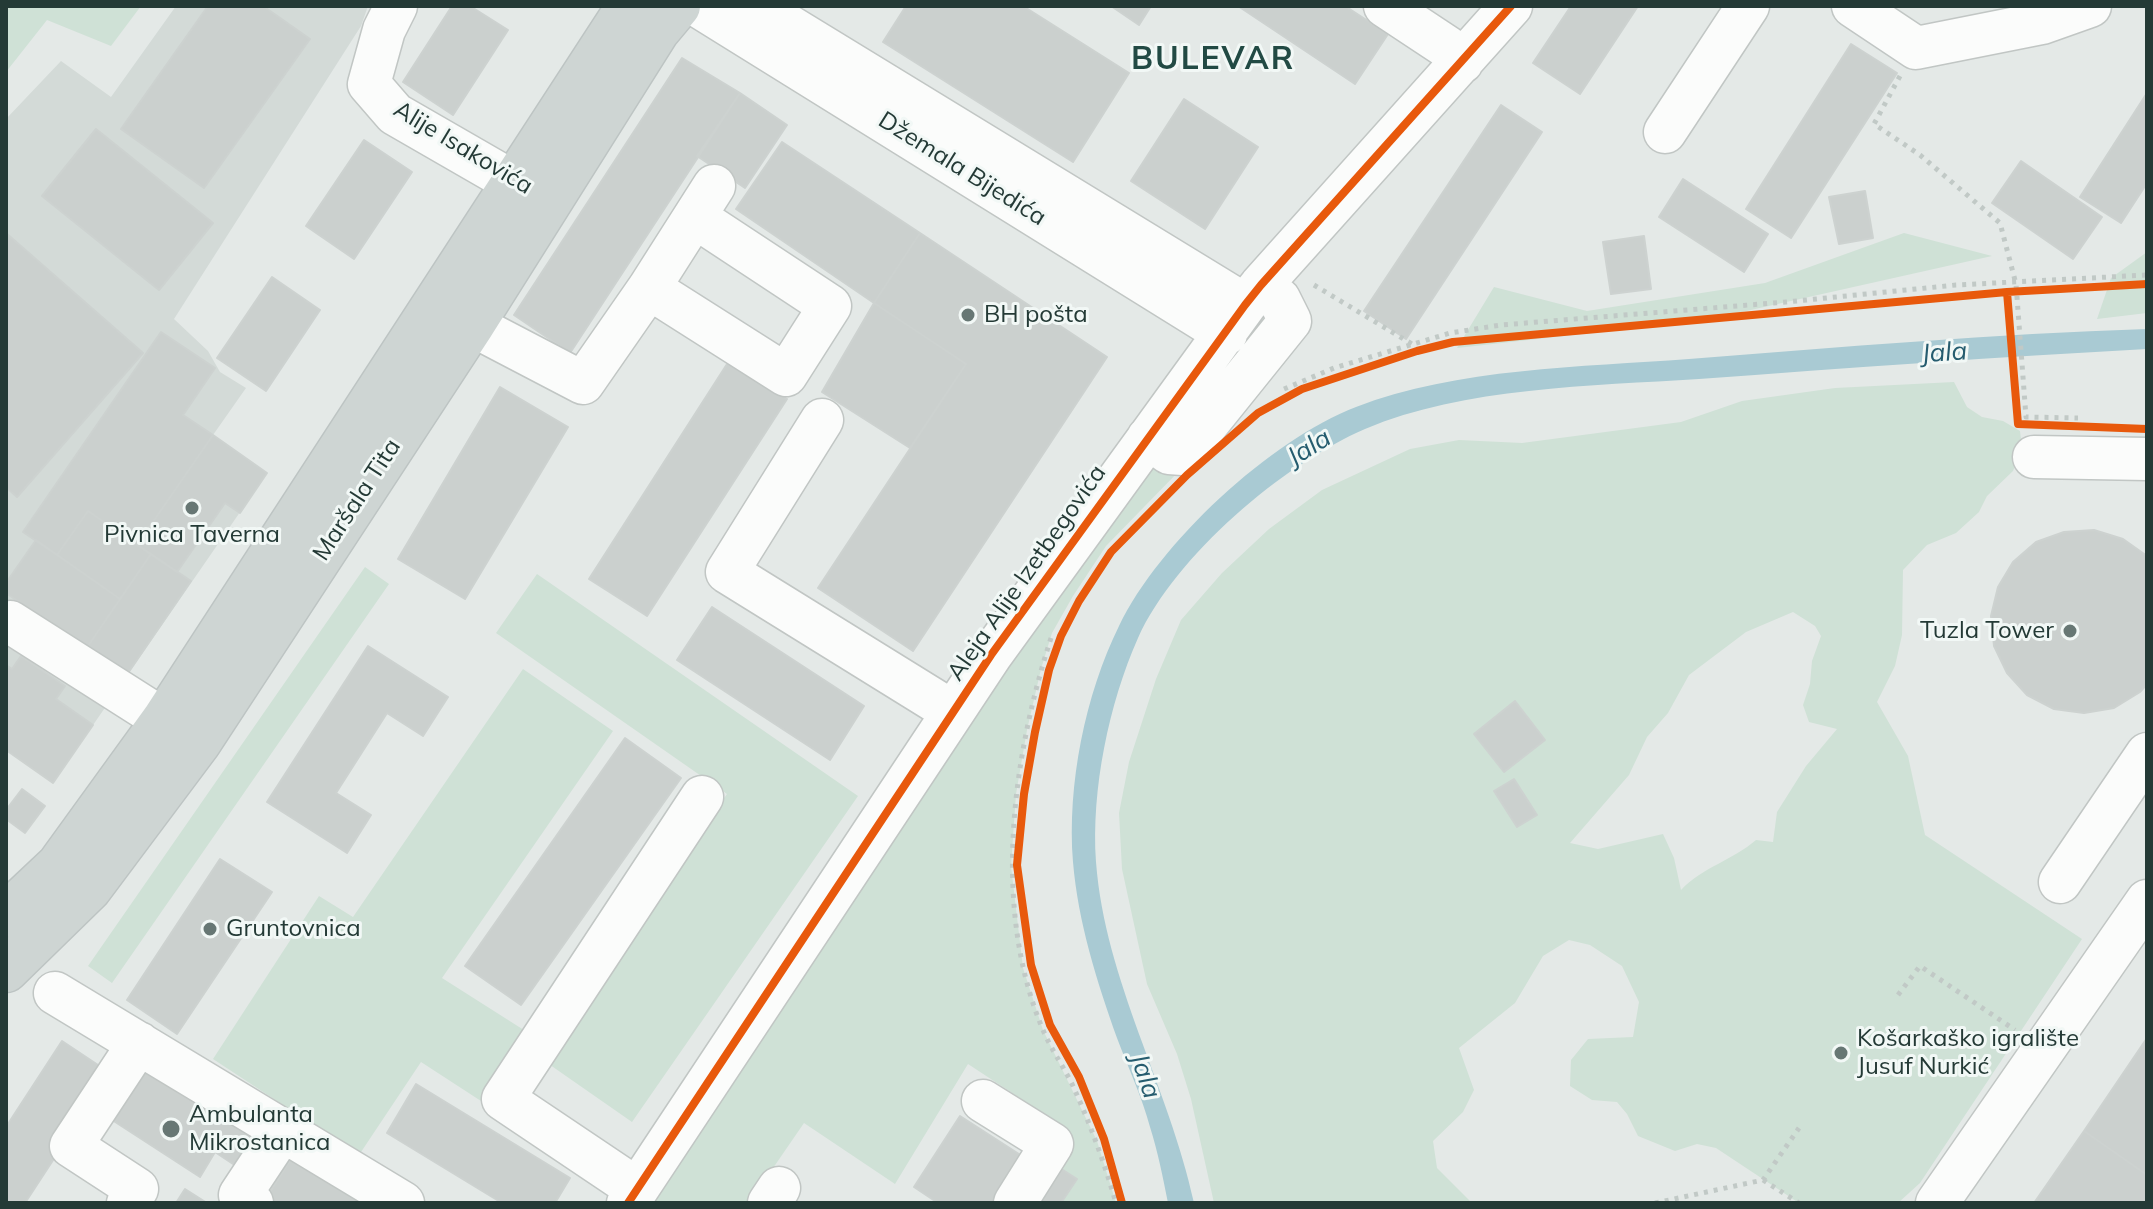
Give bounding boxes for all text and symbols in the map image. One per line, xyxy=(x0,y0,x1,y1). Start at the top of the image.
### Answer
district label: BULEVAR xyxy=(1131,40,1295,78)
street label: Alije Isakovića xyxy=(388,95,538,201)
street label: Džemala Bijedića xyxy=(873,106,1051,232)
place label: BH pošta xyxy=(984,301,1088,329)
marker: BH pošta xyxy=(959,306,977,324)
water label: Jala xyxy=(1920,336,1968,370)
water label: Jala xyxy=(1281,423,1337,473)
street label: Maršala Tita xyxy=(307,434,407,566)
street label: Aleja Alije Izetbegovića xyxy=(942,460,1112,686)
marker: Pivnica Taverna xyxy=(183,499,201,517)
place label: Pivnica Taverna xyxy=(104,521,280,549)
place label: Tuzla Tower xyxy=(1920,617,2054,645)
marker: Tuzla Tower xyxy=(2061,622,2079,640)
place label: Gruntovnica xyxy=(226,915,361,943)
marker: Gruntovnica xyxy=(201,920,219,938)
place label: Košarkaško igralište Jusuf Nurkić xyxy=(1857,1025,2079,1081)
marker: Košarkaško igralište Jusuf Nurkić xyxy=(1832,1044,1850,1062)
water label: Jala xyxy=(1123,1049,1167,1103)
place label: Ambulanta Mikrostanica xyxy=(189,1101,330,1157)
marker: Ambulanta Mikrostanica xyxy=(160,1118,182,1140)

